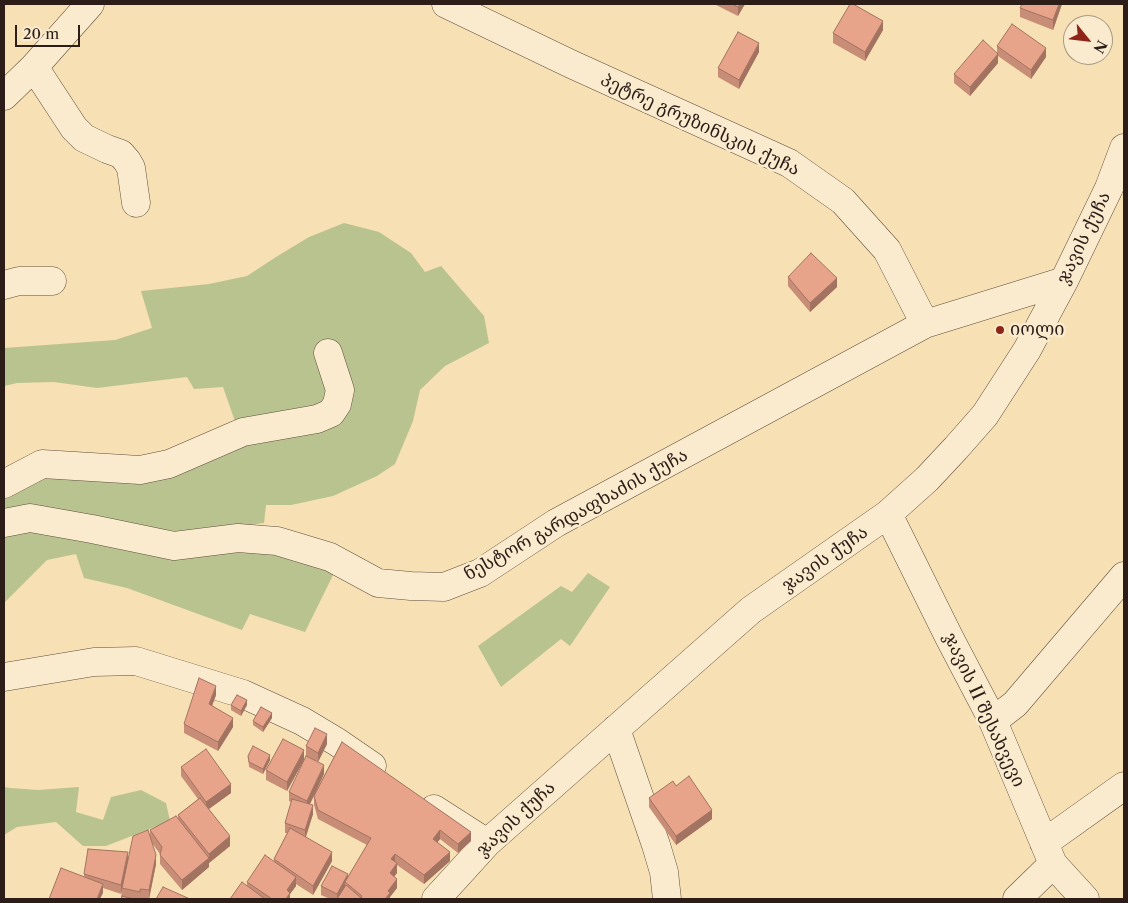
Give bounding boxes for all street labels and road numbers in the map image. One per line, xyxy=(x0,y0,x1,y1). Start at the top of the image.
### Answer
street label: პეტრე გრუზინსკის ქუჩა xyxy=(597,69,803,181)
street label: ჯავის ქუჩა xyxy=(1052,188,1116,288)
street label: ნესტორ გარდაფხაძის ქუჩა xyxy=(460,444,692,586)
street label: ჯავის ქუჩა xyxy=(778,521,872,597)
street label: ჯავის II შესახვევი xyxy=(939,629,1029,791)
street label: ჯავის ქუჩა xyxy=(472,777,560,861)

